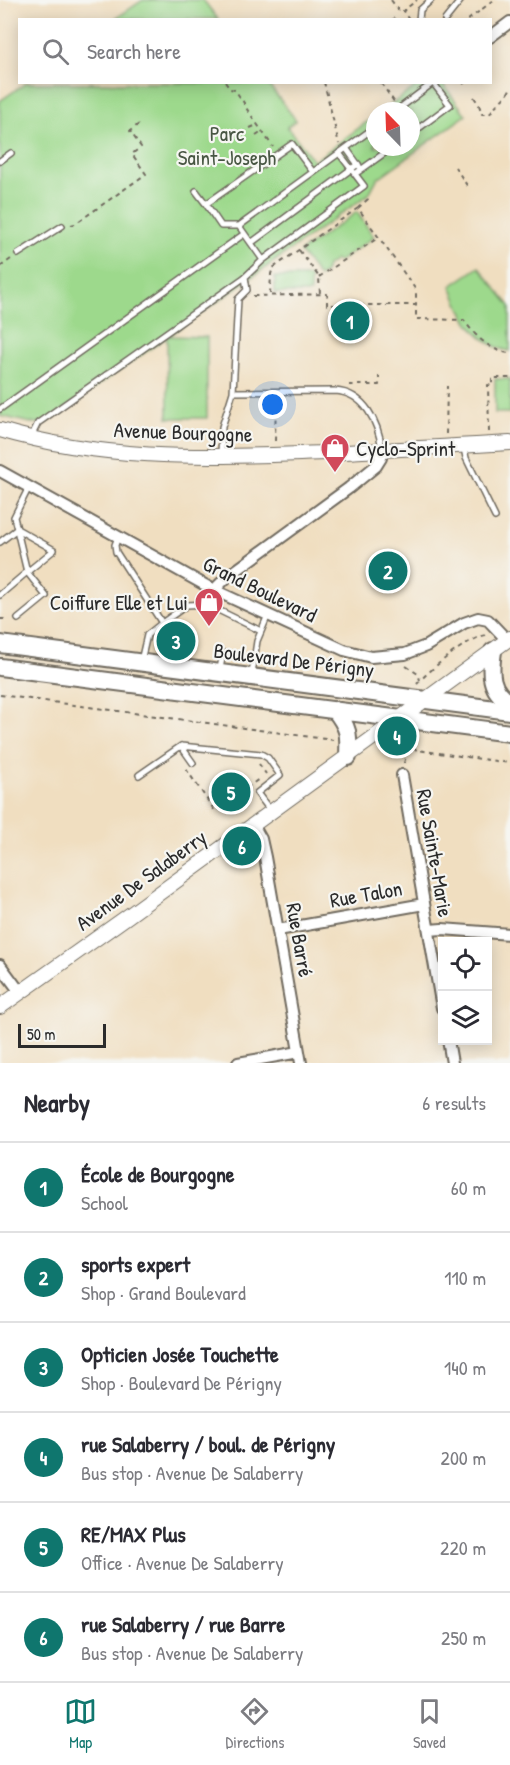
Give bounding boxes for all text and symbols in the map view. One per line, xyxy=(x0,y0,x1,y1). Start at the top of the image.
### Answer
search box xyxy=(18,18,492,84)
icon: search xyxy=(39,35,72,68)
text: Search here xyxy=(87,36,181,66)
north arrow xyxy=(366,102,420,156)
park label: Parc Saint-Joseph xyxy=(178,119,276,172)
pin: 1 xyxy=(330,298,370,344)
your location xyxy=(258,390,287,419)
street label: Avenue Bourgogne xyxy=(113,415,253,449)
shop icon: Cyclo-Sprint xyxy=(319,432,351,474)
place label: Cyclo-Sprint xyxy=(356,434,456,463)
pin: 2 xyxy=(368,548,408,594)
street label: Grand Boulevard xyxy=(198,549,322,629)
shop icon: Coiffure Elle et Lui xyxy=(193,586,225,628)
place label: Coiffure Elle et Lui xyxy=(50,588,188,617)
pin: 3 xyxy=(156,618,195,664)
street label: Boulevard De Périgny xyxy=(212,636,376,684)
pin: 4 xyxy=(378,714,416,758)
pin: 5 xyxy=(212,770,250,814)
street label: Rue Sainte-Marie xyxy=(410,787,460,919)
street label: Avenue De Salaberry xyxy=(70,823,212,937)
pin: 6 xyxy=(222,824,262,868)
street label: Rue Talon xyxy=(328,873,404,915)
street label: Rue Barré xyxy=(279,901,321,979)
map controls xyxy=(438,937,492,1045)
button: locate xyxy=(438,937,492,991)
button: layers xyxy=(438,991,492,1045)
scale bar xyxy=(18,1021,106,1048)
text: 50 m xyxy=(27,1023,56,1045)
text: Nearby xyxy=(24,1085,90,1120)
text: 6 results xyxy=(422,1089,486,1116)
text: École de Bourgogne xyxy=(81,1159,235,1189)
text: 1 xyxy=(40,1174,47,1201)
text: 60 m xyxy=(451,1174,486,1201)
text: School xyxy=(81,1189,128,1216)
text: sports expert xyxy=(81,1249,190,1279)
text: 2 xyxy=(39,1264,48,1291)
text: 110 m xyxy=(444,1264,486,1291)
text: Shop · Grand Boulevard xyxy=(81,1279,246,1306)
text: Opticien Josée Touchette xyxy=(81,1339,279,1369)
text: 3 xyxy=(39,1354,48,1381)
text: 140 m xyxy=(444,1354,486,1381)
text: Shop · Boulevard De Périgny xyxy=(81,1369,282,1396)
text: rue Salaberry / boul. de Périgny xyxy=(81,1429,335,1459)
text: 4 xyxy=(40,1444,47,1471)
text: 200 m xyxy=(441,1444,486,1471)
text: Bus stop · Avenue De Salaberry xyxy=(81,1459,303,1486)
text: RE/MAX Plus xyxy=(81,1519,186,1549)
text: 5 xyxy=(39,1534,48,1561)
text: 220 m xyxy=(440,1534,486,1561)
text: Office · Avenue De Salaberry xyxy=(81,1549,284,1576)
text: rue Salaberry / rue Barre xyxy=(81,1609,285,1639)
text: 6 xyxy=(40,1624,47,1651)
text: 250 m xyxy=(441,1624,486,1651)
text: Bus stop · Avenue De Salaberry xyxy=(81,1639,303,1666)
tab: Map xyxy=(64,1695,97,1753)
tab: Directions xyxy=(226,1695,284,1753)
tab: Saved xyxy=(413,1695,446,1753)

